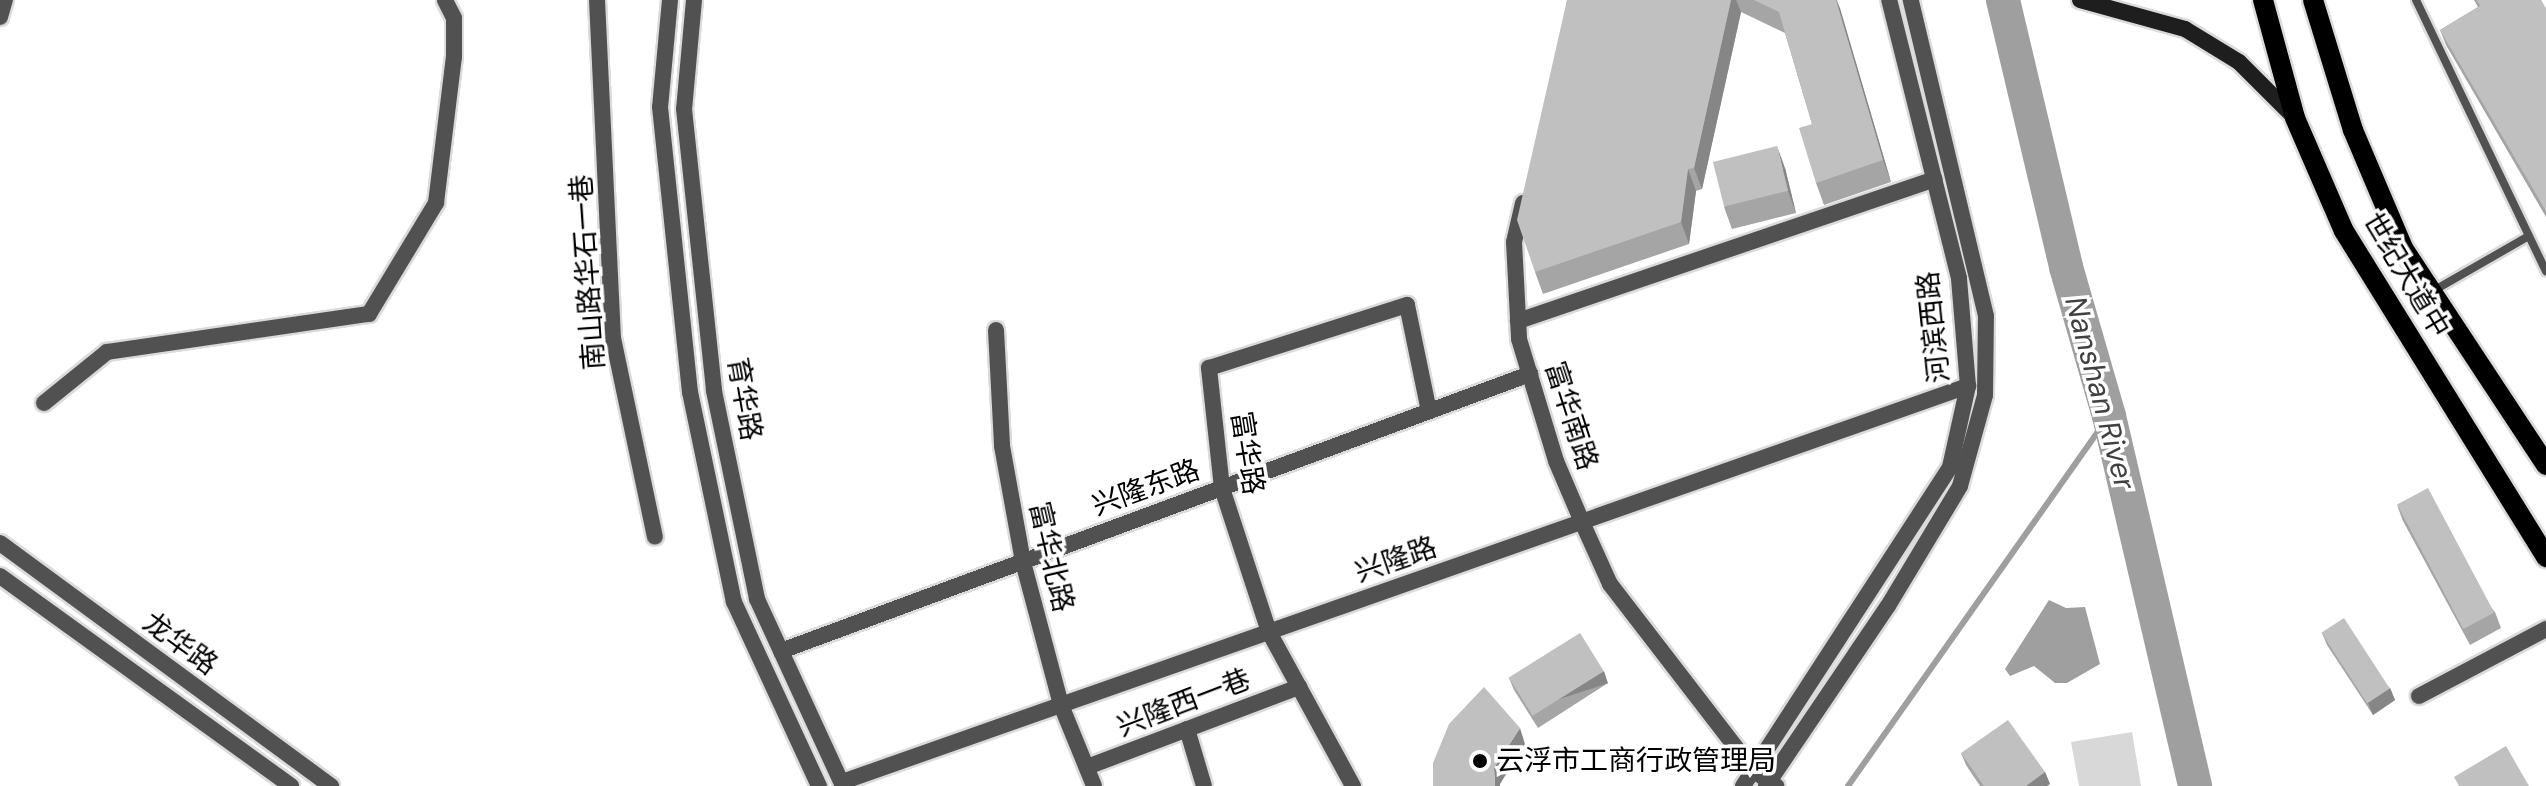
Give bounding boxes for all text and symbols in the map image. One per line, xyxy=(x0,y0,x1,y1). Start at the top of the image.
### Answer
street label: 南山路华石一巷 xyxy=(564,173,612,371)
street label: 世纪大道中 xyxy=(2356,206,2456,344)
street label: 河滨西路 xyxy=(1911,270,1957,384)
water label: Nanshan River xyxy=(2057,293,2143,493)
street label: 育华路 xyxy=(720,355,768,443)
street label: 富华南路 xyxy=(1538,358,1604,474)
street label: 富华路 xyxy=(1224,409,1270,497)
street label: 兴隆东路 xyxy=(1088,453,1204,523)
street label: 富华北路 xyxy=(1022,499,1080,615)
street label: 兴隆路 xyxy=(1351,530,1441,590)
street label: 龙华路 xyxy=(136,606,224,682)
street label: 兴隆西一巷 xyxy=(1113,662,1255,744)
place label: 云浮市工商行政管理局 xyxy=(1496,744,1776,778)
marker: 云浮市工商行政管理局 xyxy=(1471,752,1489,770)

